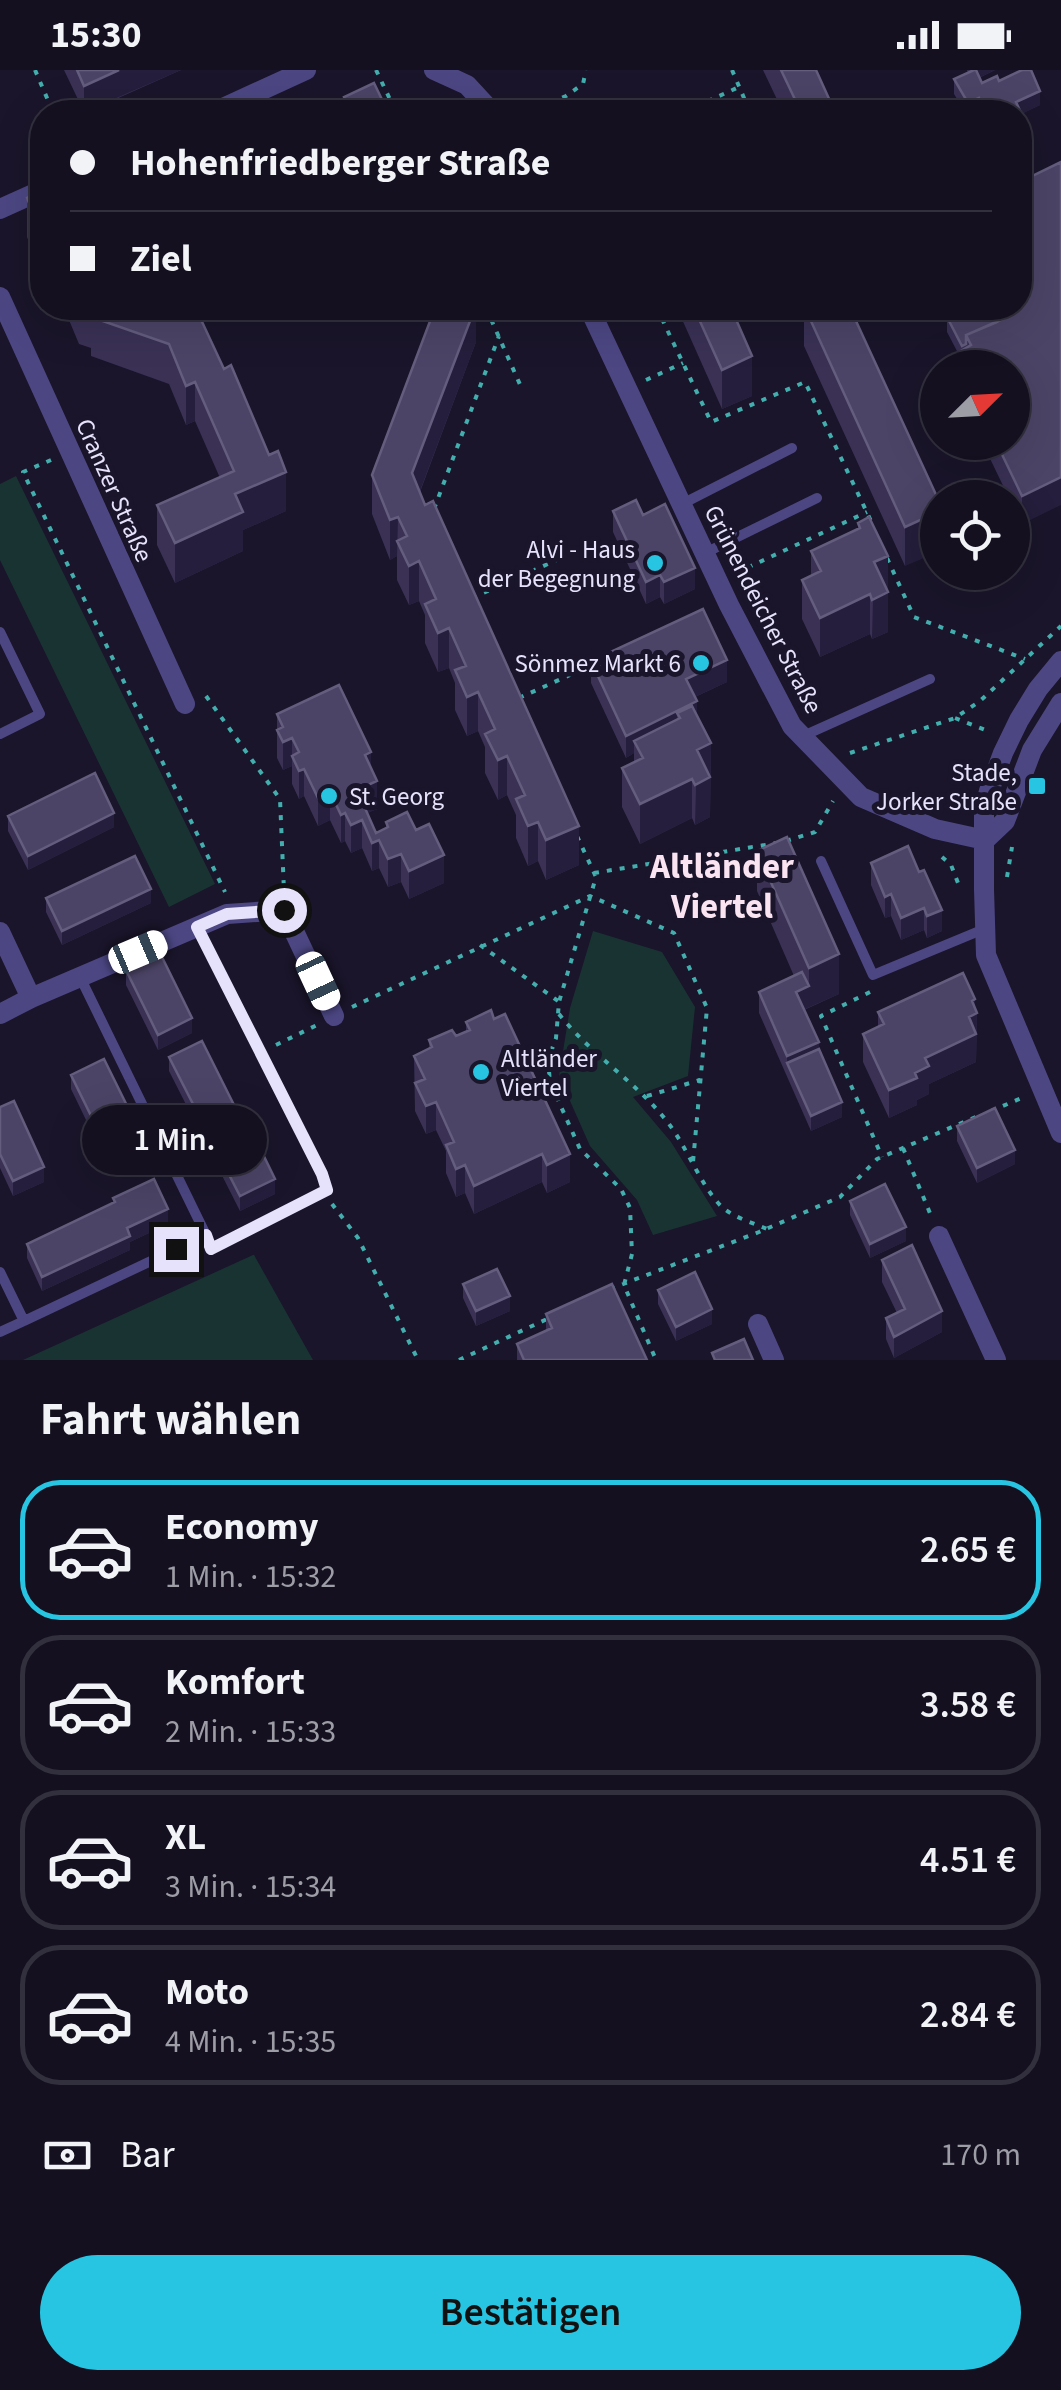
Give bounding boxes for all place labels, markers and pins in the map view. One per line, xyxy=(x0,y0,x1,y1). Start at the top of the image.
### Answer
place label: Alvi - Haus der Begegnung xyxy=(478,532,635,597)
marker: Alvi - Haus der Begegnung xyxy=(644,552,666,574)
place label: Sönmez Markt 6 xyxy=(514,646,681,682)
marker: Sönmez Markt 6 xyxy=(690,652,712,674)
place label: Stade, Jorker Straße xyxy=(876,755,1017,820)
marker: Stade, Jorker Straße xyxy=(1026,775,1048,797)
place label: St. Georg xyxy=(349,779,444,815)
marker: St. Georg xyxy=(318,785,340,807)
place label: Altländer Viertel xyxy=(501,1041,597,1106)
marker: Altländer Viertel xyxy=(470,1061,492,1083)

